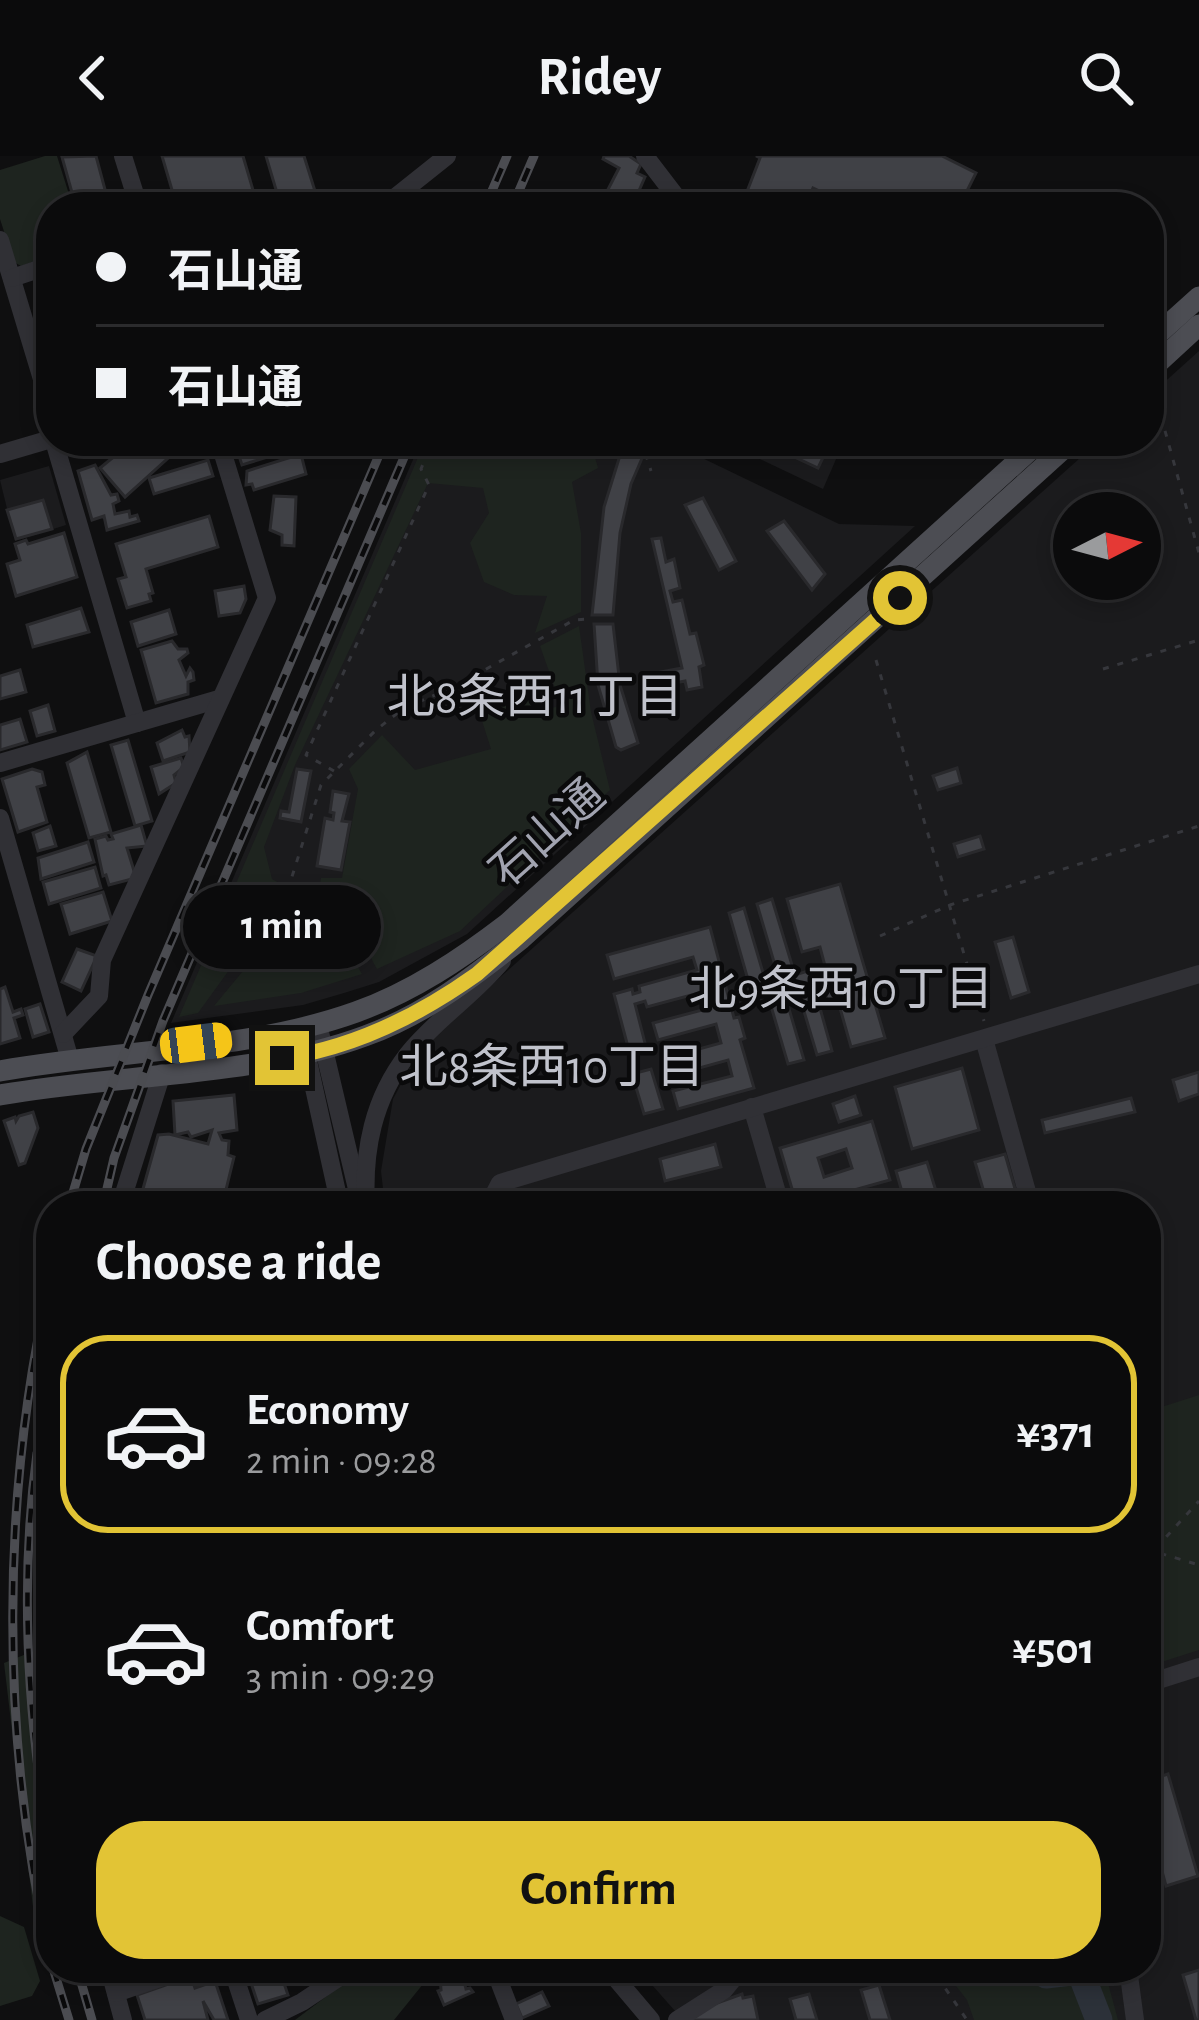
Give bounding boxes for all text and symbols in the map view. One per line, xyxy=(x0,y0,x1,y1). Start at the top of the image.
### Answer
icon: back xyxy=(60,45,126,111)
icon: search xyxy=(1073,45,1139,111)
text: Ridey xyxy=(538,51,661,105)
text: 石山通 xyxy=(168,250,303,295)
text: 石山通 xyxy=(168,366,303,411)
north arrow xyxy=(1053,492,1161,600)
map controls xyxy=(1053,492,1161,600)
route start xyxy=(873,571,927,625)
district label: 北8条西11丁目 xyxy=(387,672,683,723)
street label: 石山通 xyxy=(482,771,613,896)
callout: 1 min xyxy=(183,884,381,968)
text: 1 min xyxy=(241,907,323,946)
district label: 北9条西10丁目 xyxy=(689,964,993,1015)
car xyxy=(158,1021,234,1065)
route end xyxy=(255,1031,309,1085)
district label: 北8条西10丁目 xyxy=(400,1042,704,1093)
text: Choose a ride xyxy=(96,1236,382,1290)
icon: car xyxy=(102,1380,210,1488)
text: Economy xyxy=(246,1388,409,1433)
text: ¥371 xyxy=(1016,1411,1095,1456)
text: 2 min · 09:28 xyxy=(246,1442,437,1481)
icon: car xyxy=(102,1596,210,1704)
text: Comfort xyxy=(246,1604,394,1649)
text: ¥501 xyxy=(1012,1627,1095,1672)
text: 3 min · 09:29 xyxy=(246,1658,435,1697)
button: Confirm xyxy=(96,1821,1101,1959)

